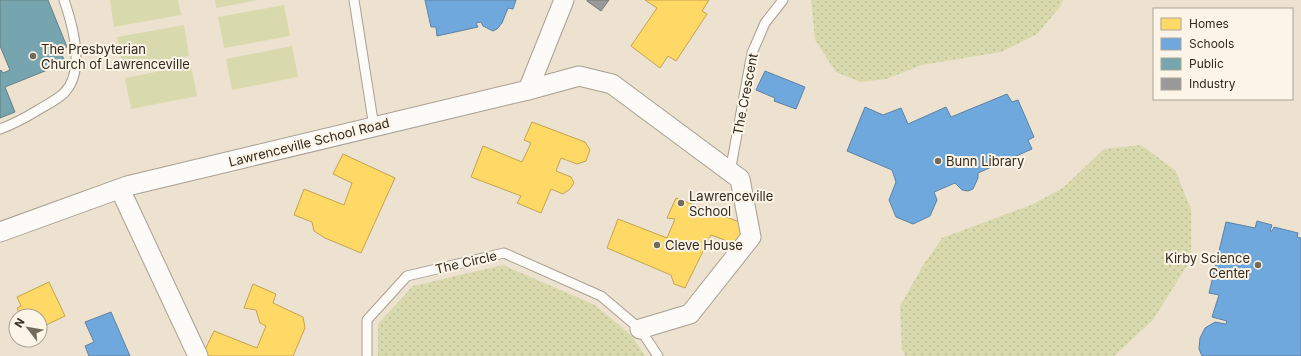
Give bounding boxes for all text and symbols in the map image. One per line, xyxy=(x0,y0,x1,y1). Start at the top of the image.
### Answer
legend xyxy=(1153,8,1293,100)
text: Homes xyxy=(1189,16,1229,31)
text: Schools xyxy=(1189,36,1234,51)
place label: The Presbyterian Church of Lawrenceville xyxy=(41,41,190,72)
marker: The Presbyterian Church of Lawrenceville xyxy=(28,51,38,61)
street label: The Crescent xyxy=(729,52,761,136)
text: Public xyxy=(1189,56,1224,71)
text: Industry xyxy=(1189,76,1236,91)
street label: Lawrenceville School Road xyxy=(227,114,391,170)
place label: Bunn Library xyxy=(946,153,1024,169)
marker: Bunn Library xyxy=(933,156,943,166)
place label: Lawrenceville School xyxy=(689,188,773,219)
marker: Lawrenceville School xyxy=(676,198,686,208)
place label: Cleve House xyxy=(665,237,743,253)
marker: Cleve House xyxy=(652,240,662,250)
street label: The Circle xyxy=(434,247,498,277)
place label: Kirby Science Center xyxy=(1165,250,1250,281)
marker: Kirby Science Center xyxy=(1253,260,1263,270)
north arrow xyxy=(8,308,48,348)
text: N xyxy=(11,316,28,330)

